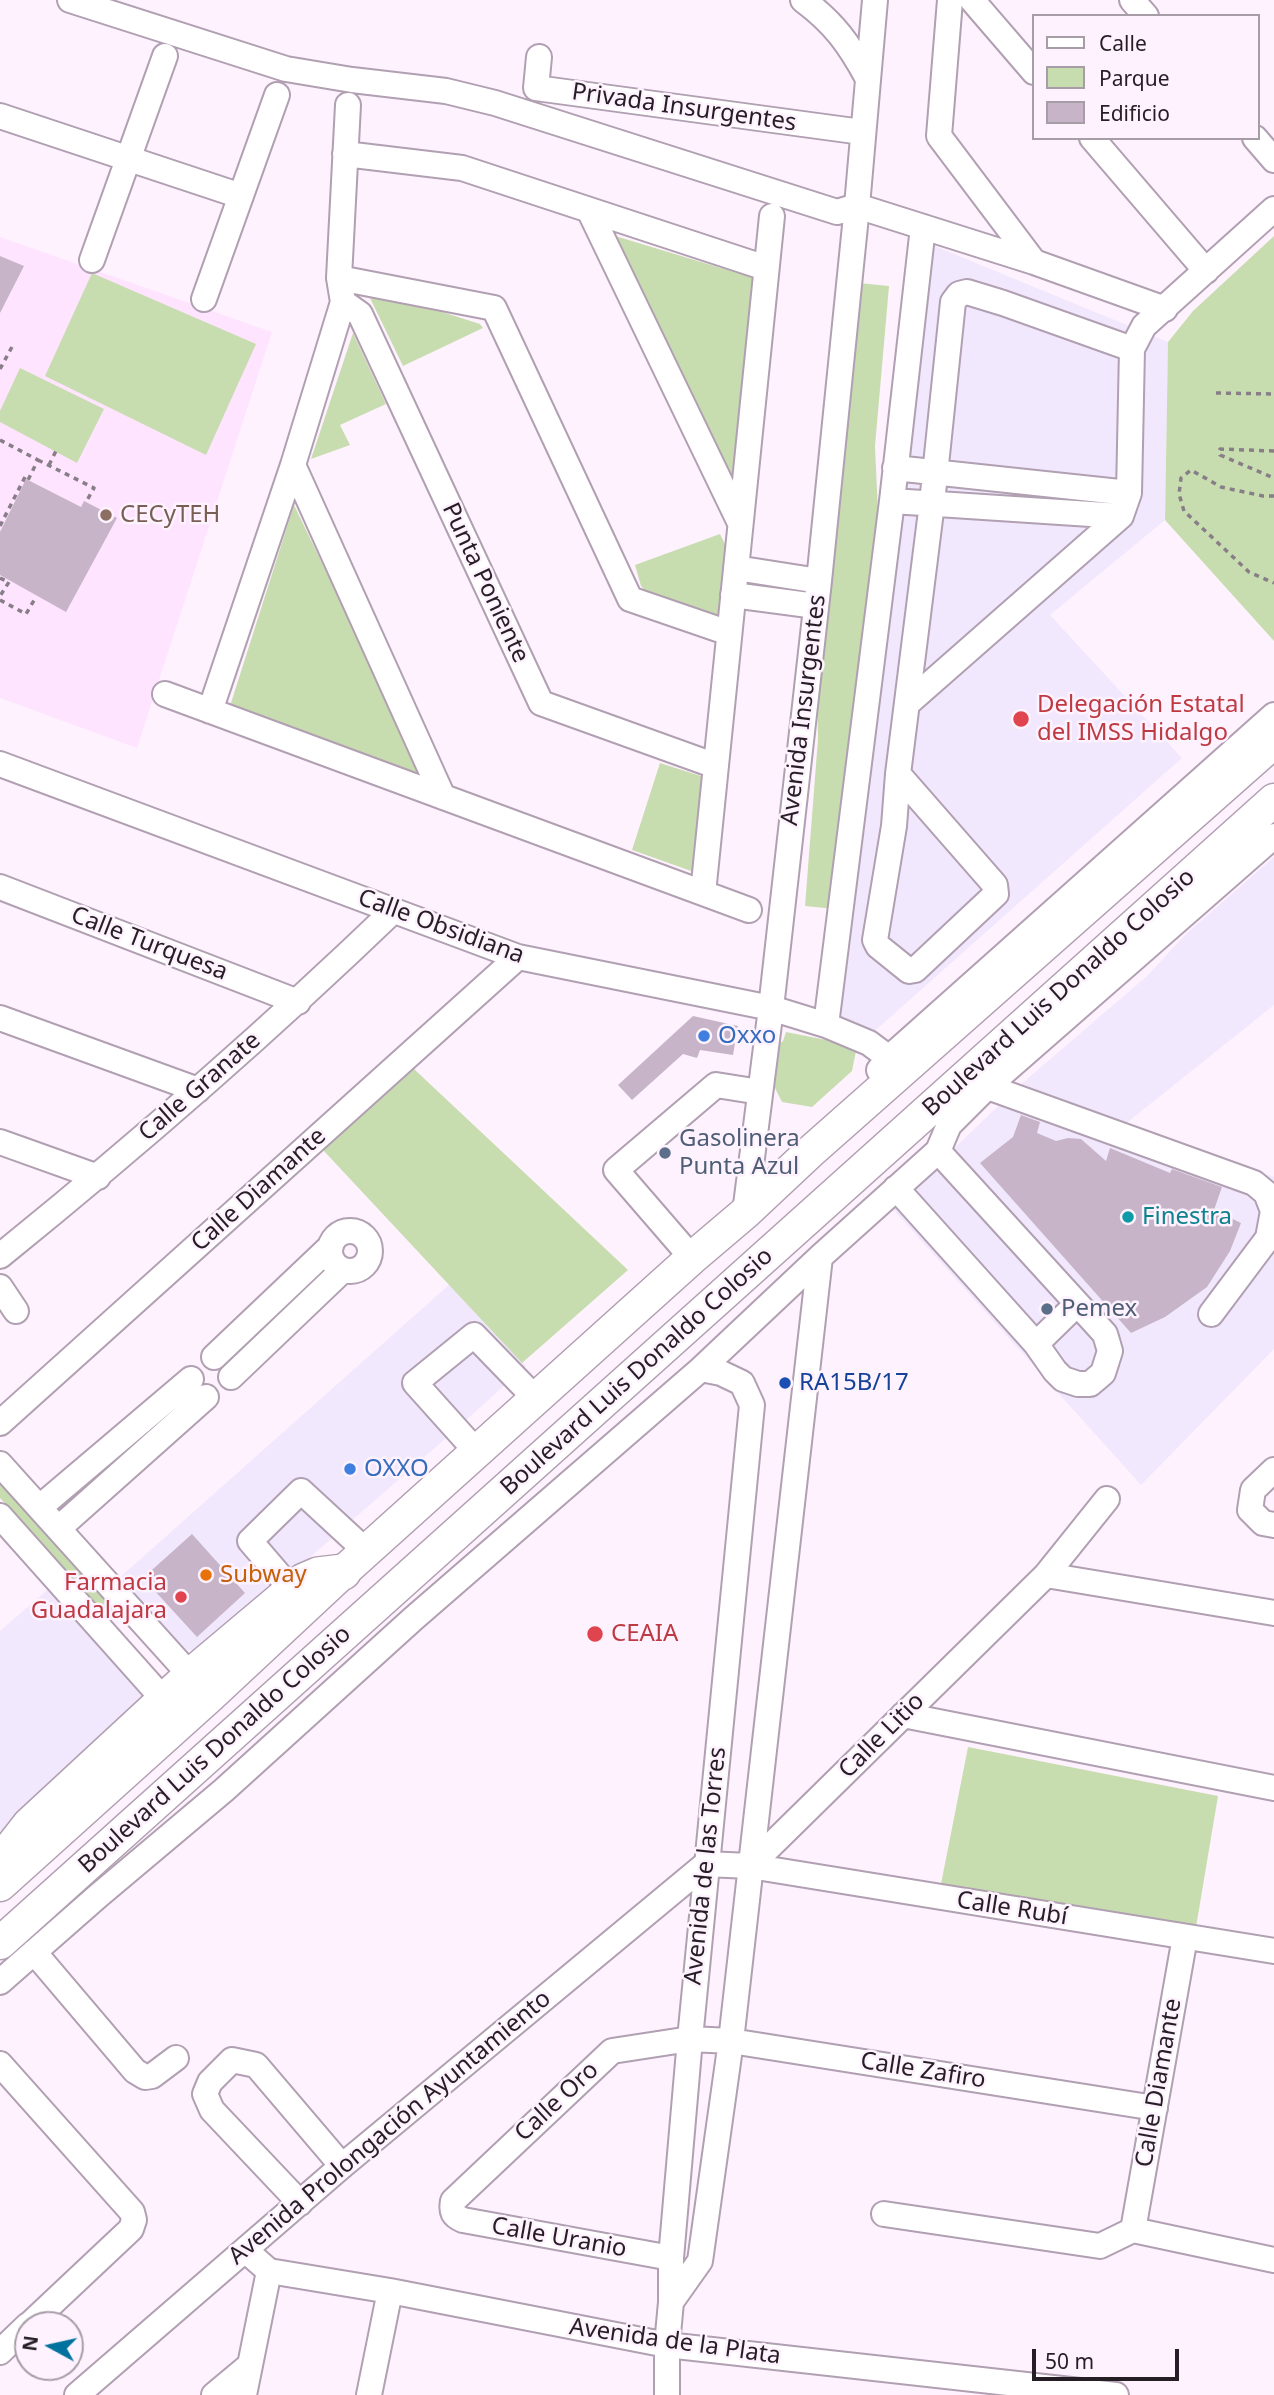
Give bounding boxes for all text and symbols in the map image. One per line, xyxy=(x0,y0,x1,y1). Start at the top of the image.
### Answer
legend xyxy=(1032,14,1260,140)
text: Calle xyxy=(1099,29,1147,57)
text: Parque xyxy=(1099,64,1169,92)
street label: Privada Insurgentes xyxy=(570,78,798,138)
text: Edificio xyxy=(1099,99,1170,127)
street label: Punta Poniente xyxy=(435,498,535,668)
place label: CECyTEH xyxy=(120,501,220,529)
marker: CECyTEH xyxy=(98,507,114,523)
street label: Avenida Insurgentes xyxy=(776,593,832,827)
place label: Delegación Estatal del IMSS Hidalgo xyxy=(1037,691,1245,747)
marker: Delegación Estatal del IMSS Hidalgo xyxy=(1011,709,1031,729)
street label: Boulevard Luis Donaldo Colosio xyxy=(917,863,1201,1123)
street label: Calle Obsidiana xyxy=(354,884,528,970)
street label: Calle Turquesa xyxy=(67,901,231,987)
place label: Oxxo xyxy=(718,1022,776,1050)
street label: Calle Granate xyxy=(133,1026,267,1148)
marker: Oxxo xyxy=(696,1028,712,1044)
street label: Calle Diamante xyxy=(186,1122,332,1258)
place label: Gasolinera Punta Azul xyxy=(679,1125,800,1181)
marker: Gasolinera Punta Azul xyxy=(657,1145,673,1161)
place label: Finestra xyxy=(1142,1203,1232,1231)
marker: Finestra xyxy=(1120,1209,1136,1225)
street label: Boulevard Luis Donaldo Colosio xyxy=(495,1242,779,1502)
place label: Pemex xyxy=(1061,1295,1137,1323)
marker: Pemex xyxy=(1039,1301,1055,1317)
place label: RA15B/17 xyxy=(799,1369,909,1397)
marker: RA15B/17 xyxy=(777,1375,793,1391)
place label: OXXO xyxy=(364,1455,429,1483)
marker: OXXO xyxy=(342,1461,358,1477)
place label: Subway xyxy=(220,1561,307,1589)
marker: Subway xyxy=(198,1567,214,1583)
place label: Farmacia Guadalajara xyxy=(31,1569,167,1625)
marker: Farmacia Guadalajara xyxy=(173,1589,189,1605)
street label: Boulevard Luis Donaldo Colosio xyxy=(73,1620,357,1880)
place label: CEAIA xyxy=(611,1620,678,1648)
marker: CEAIA xyxy=(585,1624,605,1644)
street label: Calle Litio xyxy=(833,1687,931,1785)
street label: Avenida de las Torres xyxy=(679,1746,733,1986)
street label: Calle Rubí xyxy=(955,1886,1069,1932)
street label: Avenida Prolongación Ayuntamiento xyxy=(223,1985,557,2271)
street label: Calle Diamante xyxy=(1130,1996,1188,2170)
street label: Calle Zafiro xyxy=(858,2047,988,2095)
street label: Calle Oro xyxy=(509,2056,605,2148)
street label: Calle Uranio xyxy=(489,2212,629,2264)
north arrow xyxy=(14,2311,84,2381)
street label: Avenida de la Plata xyxy=(567,2313,783,2371)
text: N xyxy=(16,2334,44,2353)
scale bar xyxy=(1036,2336,1183,2380)
text: 50 m xyxy=(1045,2347,1094,2375)

